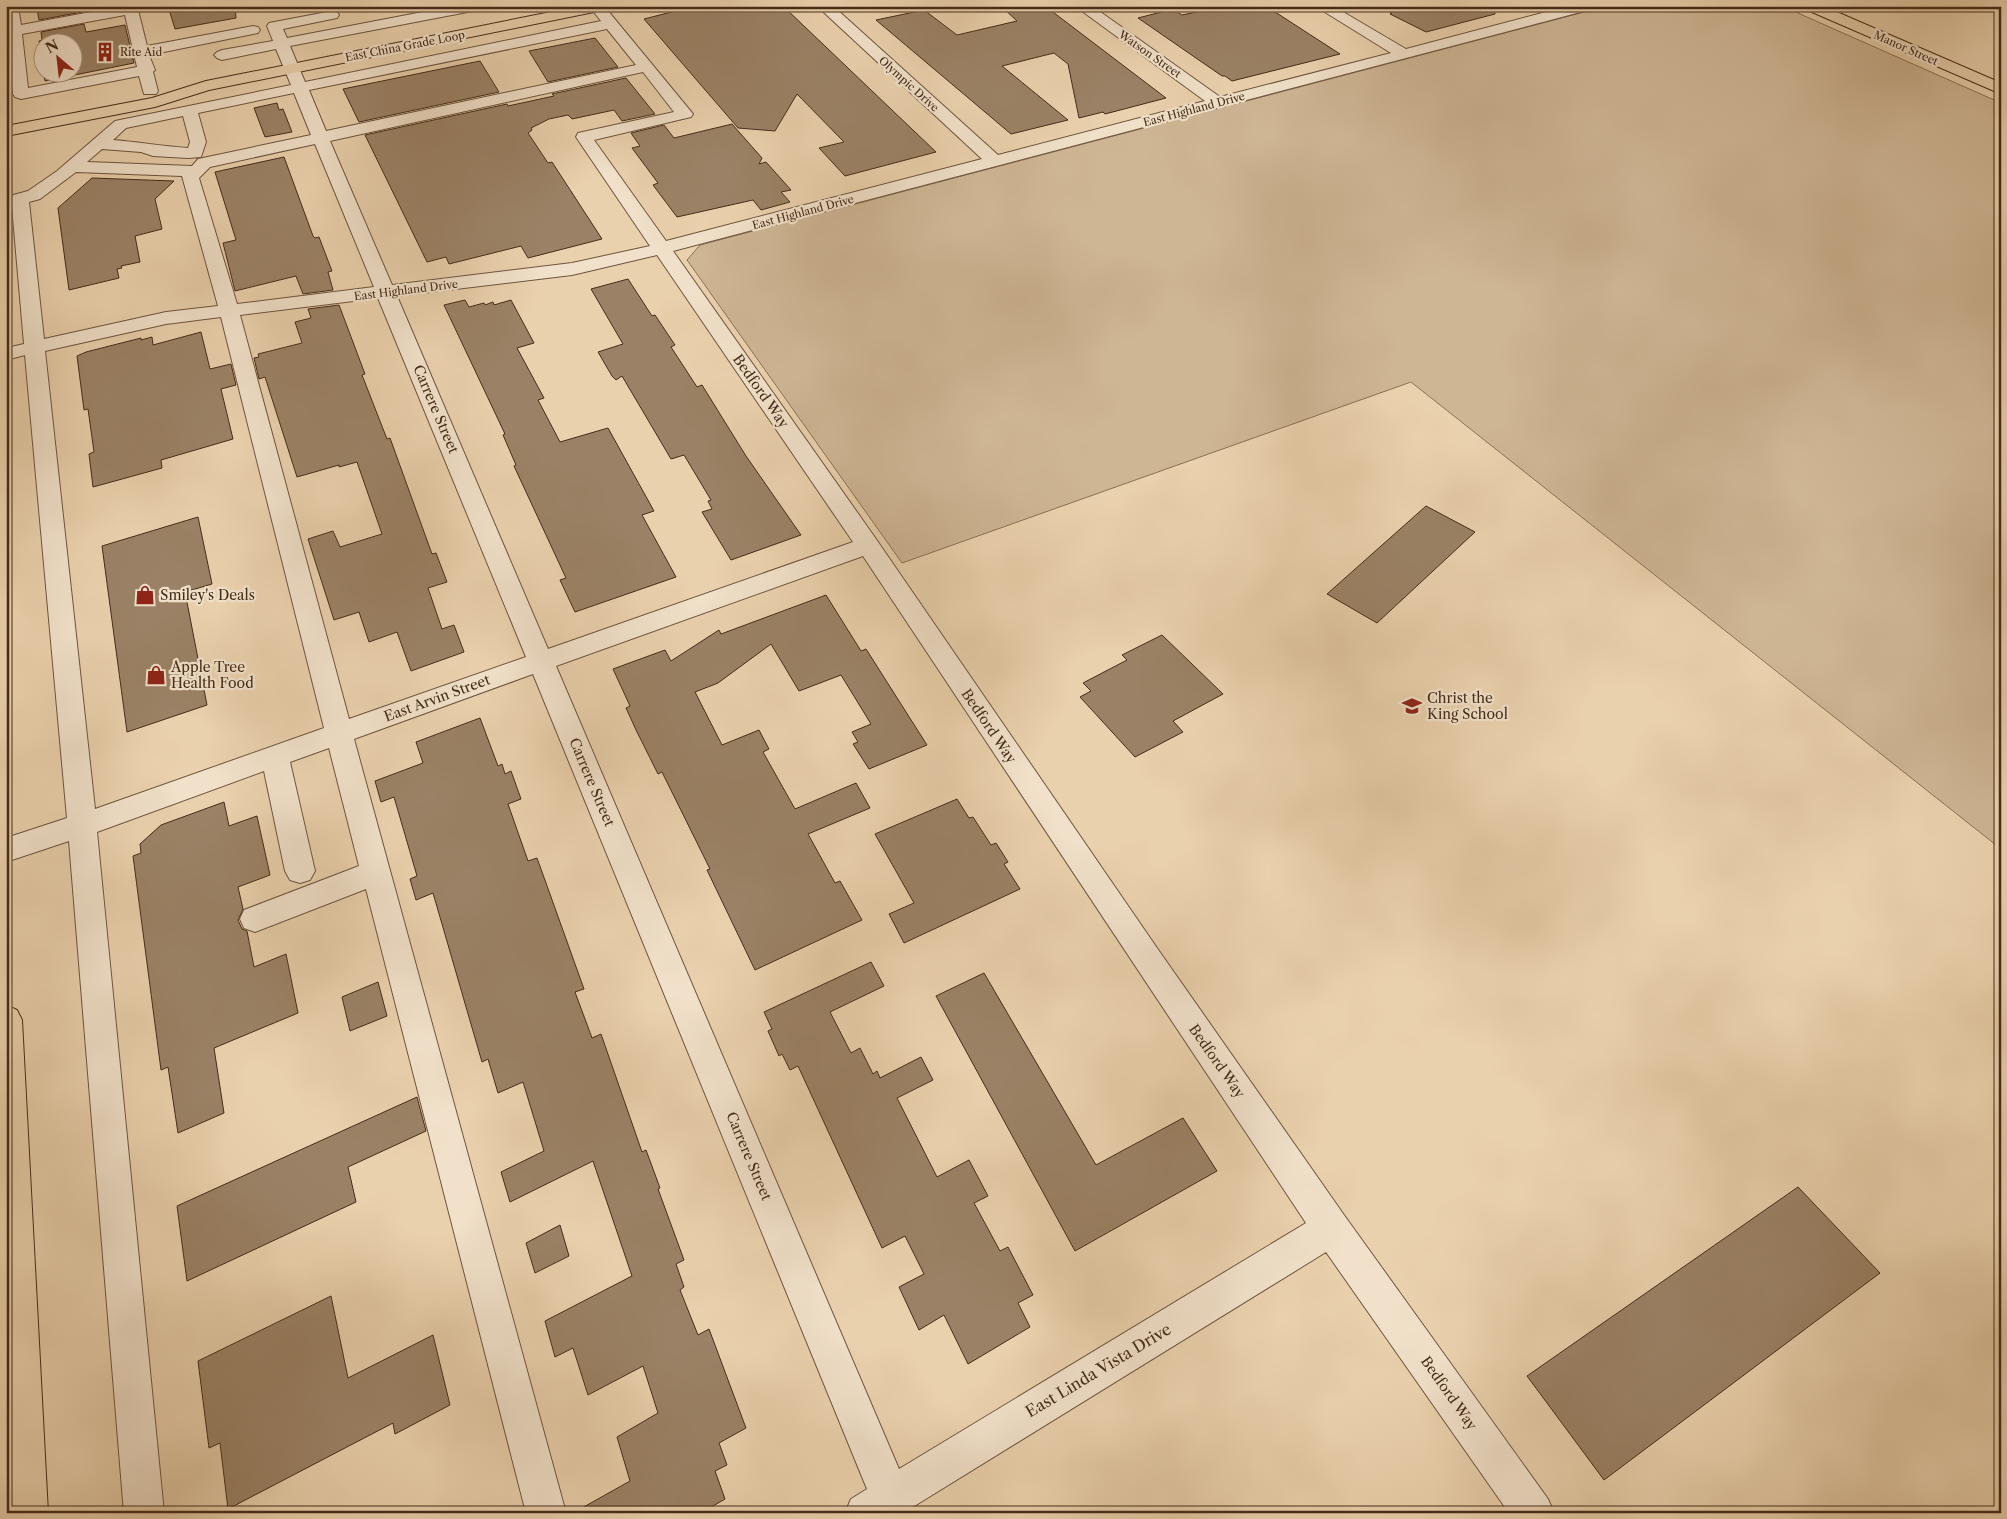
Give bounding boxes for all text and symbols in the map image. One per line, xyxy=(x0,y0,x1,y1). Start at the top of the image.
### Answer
street label: East China Grade Loop xyxy=(344,27,466,64)
street label: Watson Street xyxy=(1115,27,1184,81)
street label: Manor Street xyxy=(1872,28,1940,68)
north arrow xyxy=(32,32,82,82)
text: N xyxy=(42,36,61,57)
building icon: Rite Aid xyxy=(94,41,116,63)
place label: Rite Aid xyxy=(120,45,162,59)
street label: Olympic Drive xyxy=(876,53,942,115)
street label: East Highland Drive xyxy=(1142,89,1246,129)
street label: East Highland Drive xyxy=(751,192,855,232)
street label: East Highland Drive xyxy=(353,277,459,303)
street label: Bedford Way xyxy=(729,351,793,432)
street label: Carrere Street xyxy=(409,362,463,456)
shop icon: Smiley's Deals xyxy=(134,584,156,606)
place label: Smiley's Deals xyxy=(160,586,255,604)
place label: Apple Tree Health Food xyxy=(170,658,254,692)
shop icon: Apple Tree Health Food xyxy=(145,664,167,686)
street label: East Arvin Street xyxy=(382,670,492,726)
street label: Bedford Way xyxy=(958,685,1021,767)
place label: Christ the King School xyxy=(1427,689,1508,723)
school or university icon: Christ the King School xyxy=(1401,695,1423,717)
street label: Carrere Street xyxy=(565,735,619,829)
street label: Bedford Way xyxy=(1185,1021,1249,1102)
street label: Carrere Street xyxy=(722,1109,776,1203)
street label: East Linda Vista Drive xyxy=(1022,1319,1174,1421)
street label: Bedford Way xyxy=(1417,1353,1481,1434)

